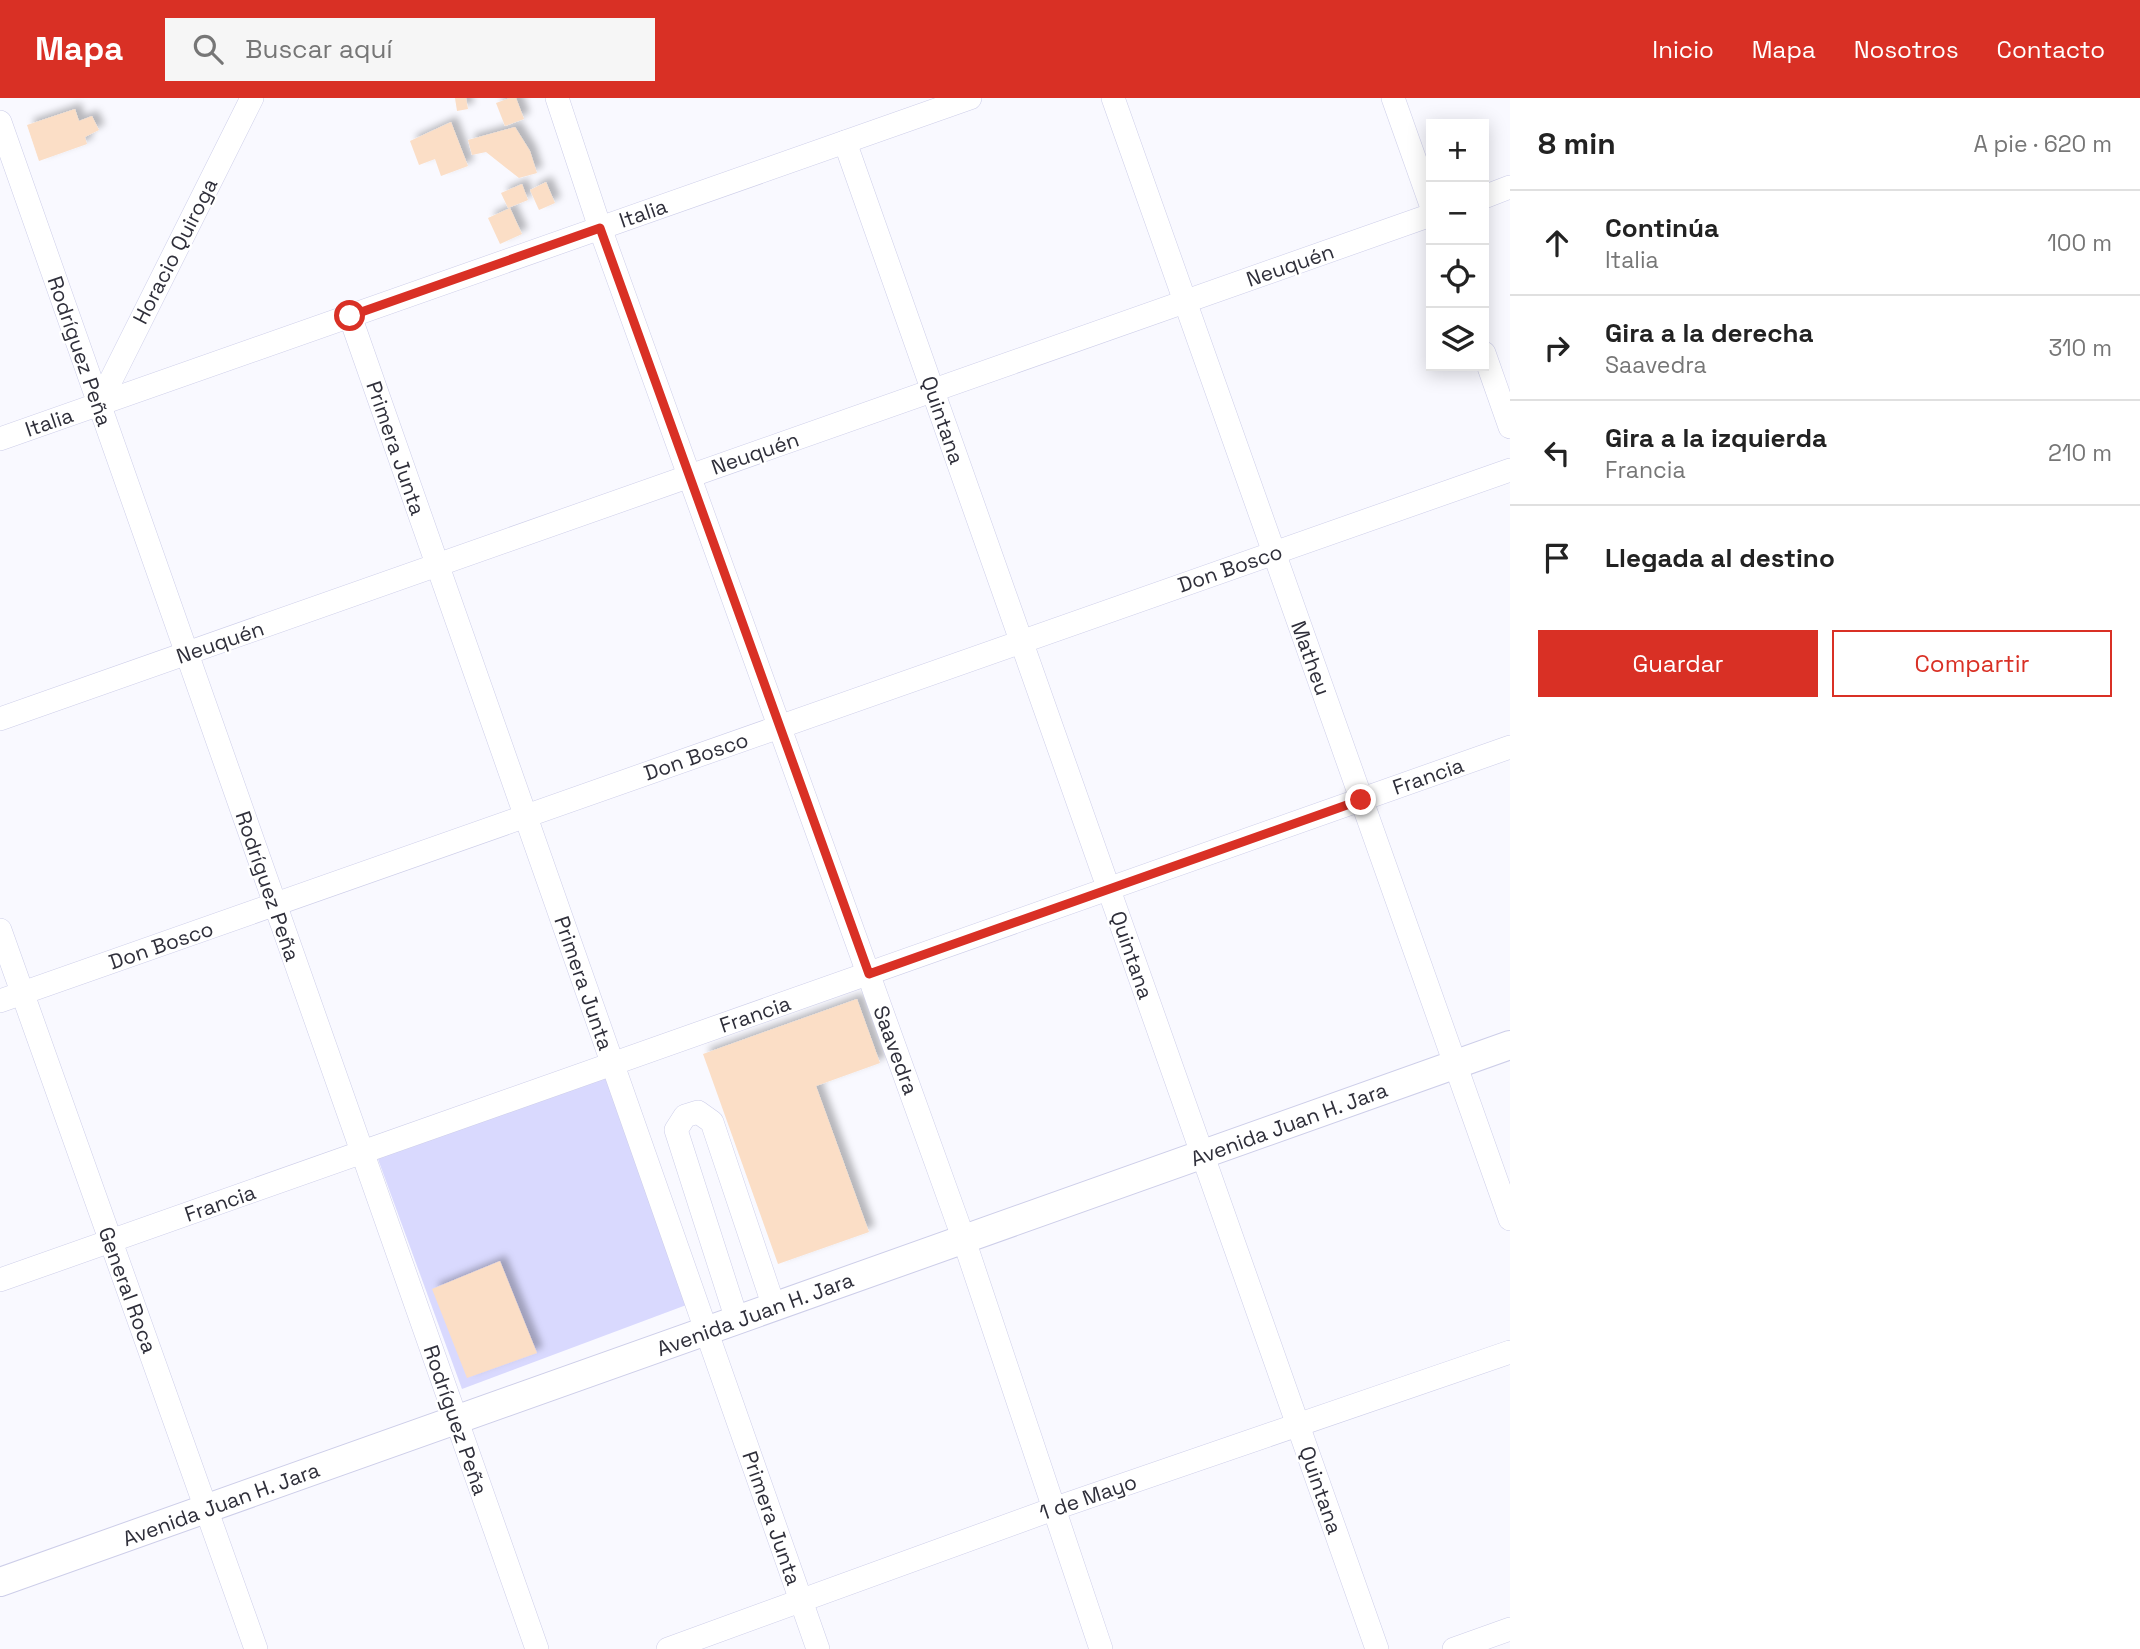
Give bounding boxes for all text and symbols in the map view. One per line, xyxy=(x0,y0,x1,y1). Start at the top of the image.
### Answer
search box xyxy=(165,18,655,81)
text: Mapa xyxy=(35,28,123,70)
icon: search xyxy=(189,30,227,68)
text: Buscar aquí xyxy=(245,32,393,66)
text: Inicio xyxy=(1652,34,1714,65)
text: Mapa xyxy=(1752,34,1816,65)
text: Nosotros xyxy=(1854,34,1959,65)
text: Contacto xyxy=(1997,34,2105,65)
map controls xyxy=(1426,119,1489,371)
button: + xyxy=(1426,119,1489,182)
text: 8 min xyxy=(1538,124,1616,163)
text: A pie · 620 m xyxy=(1973,129,2112,159)
street label: Horacio Quiroga xyxy=(127,173,223,329)
button: − xyxy=(1426,182,1489,245)
street label: Italia xyxy=(615,192,671,234)
text: Continúa xyxy=(1605,211,1719,245)
icon: ahead xyxy=(1538,224,1576,262)
text: 100 m xyxy=(2047,228,2112,258)
street label: Neuquén xyxy=(1243,237,1337,293)
button: locate xyxy=(1426,245,1489,308)
text: Italia xyxy=(1605,245,1659,275)
street label: Rodríguez Peña xyxy=(42,272,118,430)
route start xyxy=(334,300,365,331)
button: layers xyxy=(1426,308,1489,371)
text: Gira a la derecha xyxy=(1605,316,1814,350)
icon: right xyxy=(1538,329,1576,367)
text: 310 m xyxy=(2048,333,2112,363)
text: Saavedra xyxy=(1605,350,1707,380)
street label: Quintana xyxy=(915,372,971,468)
street label: Primera Junta xyxy=(360,377,432,519)
street label: Italia xyxy=(21,401,77,443)
text: Gira a la izquierda xyxy=(1605,421,1827,455)
street label: Neuquén xyxy=(708,425,802,481)
icon: left xyxy=(1538,434,1576,472)
text: 210 m xyxy=(2048,438,2112,468)
text: Francia xyxy=(1605,455,1686,485)
street label: Don Bosco xyxy=(1174,538,1286,598)
icon: arrive xyxy=(1538,539,1576,577)
text: Llegada al destino xyxy=(1605,541,1835,575)
street label: Neuquén xyxy=(173,614,267,670)
street label: Matheu xyxy=(1285,617,1337,699)
button: Guardar xyxy=(1538,630,1818,697)
button: Compartir xyxy=(1832,630,2112,697)
street label: Don Bosco xyxy=(640,726,752,786)
street label: Francia xyxy=(1389,751,1467,801)
route end xyxy=(1345,784,1376,815)
street label: Rodríguez Peña xyxy=(230,807,306,965)
street label: Quintana xyxy=(1104,907,1160,1003)
street label: Primera Junta xyxy=(548,912,620,1054)
street label: Don Bosco xyxy=(105,915,217,975)
street label: Francia xyxy=(716,989,794,1039)
street label: Saavedra xyxy=(867,1002,925,1098)
street label: Avenida Juan H. Jara xyxy=(1187,1076,1391,1172)
street label: Francia xyxy=(181,1178,259,1228)
street label: General Roca xyxy=(93,1223,163,1357)
street label: Avenida Juan H. Jara xyxy=(653,1266,857,1362)
street label: Rodríguez Peña xyxy=(418,1341,494,1499)
street label: Quintana xyxy=(1293,1442,1349,1538)
street label: Primera Junta xyxy=(736,1447,808,1589)
street label: Avenida Juan H. Jara xyxy=(119,1456,323,1552)
street label: 1 de Mayo xyxy=(1036,1468,1140,1526)

